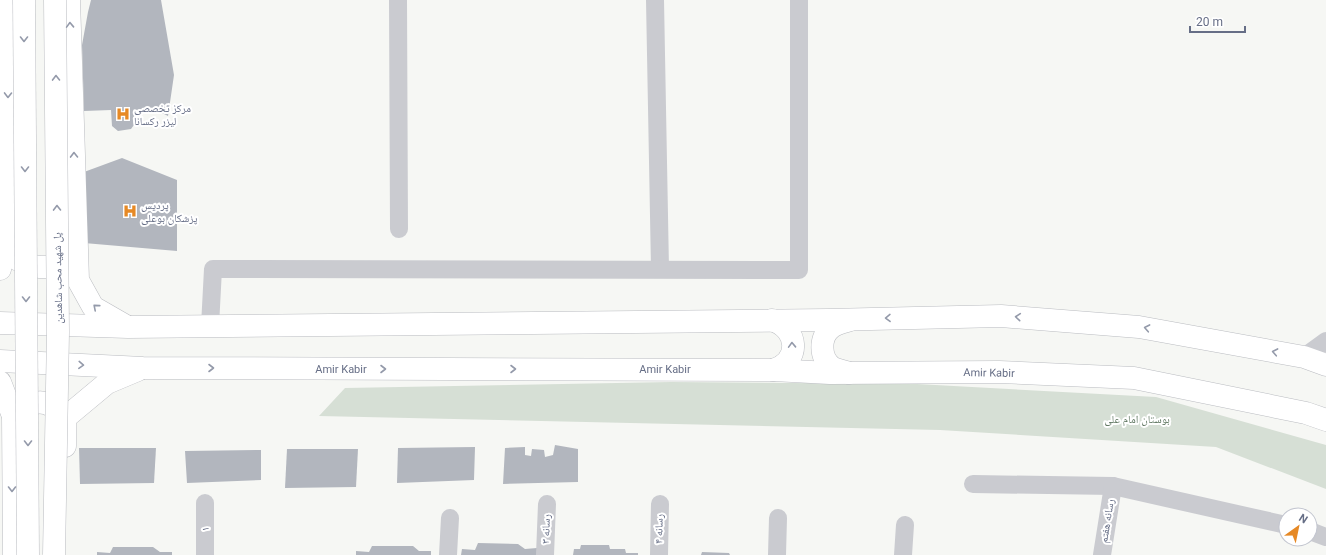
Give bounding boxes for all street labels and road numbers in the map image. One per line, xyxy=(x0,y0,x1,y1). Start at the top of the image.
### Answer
street label: پل شهید محب شاهدین xyxy=(51,232,65,324)
street label: Amir Kabir xyxy=(315,363,367,376)
street label: Amir Kabir xyxy=(639,363,691,376)
street label: Amir Kabir xyxy=(963,366,1015,380)
street label: رسانه هفتم xyxy=(1097,498,1118,544)
street label: رسانه ۳ xyxy=(539,514,553,544)
street label: رسانه ۴ xyxy=(652,514,666,544)
street label: ۱ xyxy=(199,527,212,531)

